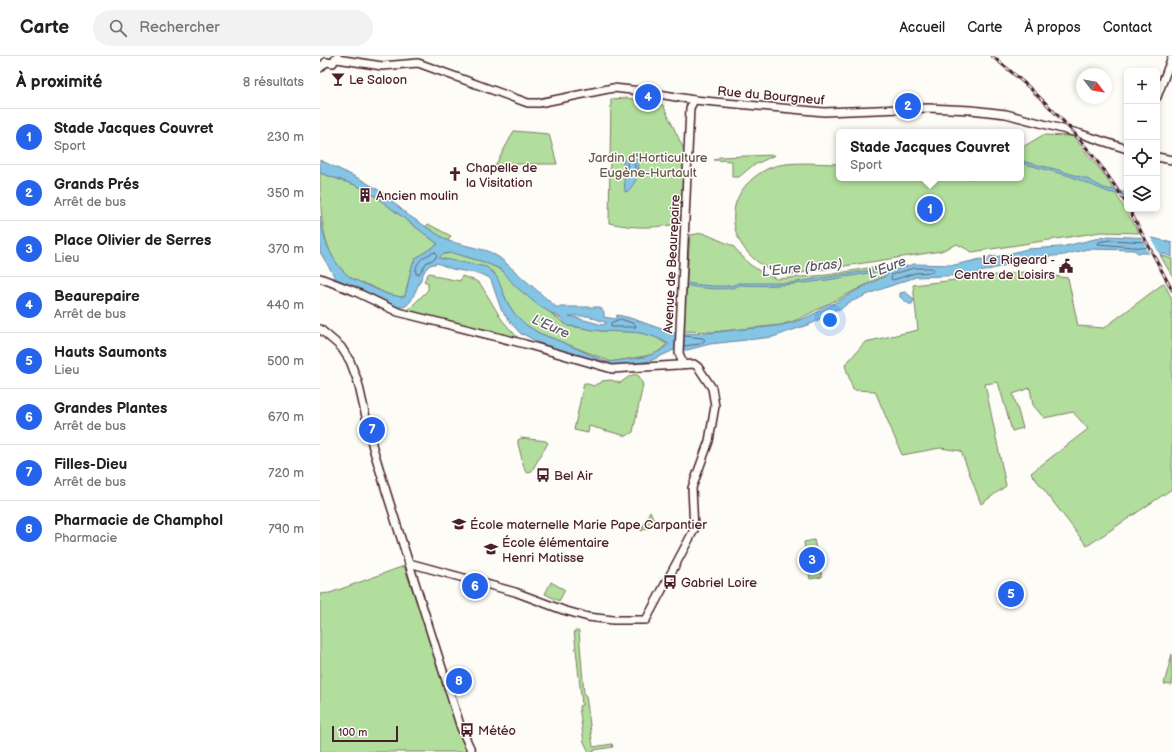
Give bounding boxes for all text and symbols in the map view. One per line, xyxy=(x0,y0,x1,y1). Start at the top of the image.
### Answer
search box xyxy=(93,10,373,46)
text: Carte xyxy=(20,16,69,39)
icon: search xyxy=(107,17,129,39)
text: Rechercher xyxy=(139,18,220,37)
text: Accueil xyxy=(899,19,945,36)
text: Carte xyxy=(967,19,1002,36)
text: À propos xyxy=(1024,19,1081,36)
text: Contact xyxy=(1103,19,1152,36)
north arrow xyxy=(1076,68,1112,104)
map controls xyxy=(1124,68,1160,212)
button: + xyxy=(1124,68,1160,104)
bar icon: Le Saloon xyxy=(330,71,346,87)
text: À proximité xyxy=(16,72,102,92)
place label: Le Saloon xyxy=(349,72,407,88)
text: 8 résultats xyxy=(243,74,304,90)
pin: 4 xyxy=(635,82,661,112)
street label: Rue du Bourgneuf xyxy=(717,83,825,109)
pin: 2 xyxy=(895,91,921,121)
button: − xyxy=(1124,104,1160,140)
text: Stade Jacques Couvret xyxy=(54,119,213,138)
text: 1 xyxy=(26,129,32,145)
text: 230 m xyxy=(267,129,304,145)
popup xyxy=(836,129,1024,181)
text: Sport xyxy=(54,138,86,154)
text: Stade Jacques Couvret xyxy=(850,138,1010,157)
button: locate xyxy=(1124,140,1160,176)
park label: Jardin d'Horticulture Eugène-Hurtault xyxy=(588,150,708,181)
text: Sport xyxy=(850,157,882,173)
place label: Chapelle de la Visitation xyxy=(466,160,537,191)
church icon: Chapelle de la Visitation xyxy=(447,166,463,182)
text: Grands Prés xyxy=(54,175,139,194)
button: layers xyxy=(1124,176,1160,212)
text: 2 xyxy=(25,185,33,201)
text: 350 m xyxy=(267,185,304,201)
building icon: Ancien moulin xyxy=(357,187,373,203)
place label: Ancien moulin xyxy=(376,188,458,204)
text: Arrêt de bus xyxy=(54,194,126,210)
street label: Avenue de Beaurepaire xyxy=(660,194,684,334)
pin: 1 xyxy=(917,194,943,224)
text: Place Olivier de Serres xyxy=(54,231,211,250)
text: 3 xyxy=(25,241,33,257)
text: 370 m xyxy=(268,241,304,257)
text: Lieu xyxy=(54,250,79,266)
water label: L'Eure xyxy=(866,252,909,282)
place label: Le Rigeard - Centre de Loisirs xyxy=(954,252,1056,283)
water label: L'Eure (bras) xyxy=(761,255,844,280)
public building icon: Le Rigeard - Centre de Loisirs xyxy=(1058,258,1074,274)
text: Beaurepaire xyxy=(54,287,140,306)
text: 4 xyxy=(25,297,33,313)
text: 440 m xyxy=(266,297,304,313)
text: Arrêt de bus xyxy=(54,306,126,322)
your location xyxy=(820,310,840,330)
water label: L'Eure xyxy=(529,311,572,342)
text: Hauts Saumonts xyxy=(54,343,167,362)
text: 5 xyxy=(25,353,33,369)
text: 500 m xyxy=(267,353,304,369)
text: Lieu xyxy=(54,362,79,378)
text: Grandes Plantes xyxy=(54,399,167,418)
text: 6 xyxy=(25,409,33,425)
text: 670 m xyxy=(268,409,304,425)
pin: 7 xyxy=(359,415,385,445)
text: Arrêt de bus xyxy=(54,418,126,434)
text: Filles-Dieu xyxy=(54,455,127,474)
text: 7 xyxy=(25,465,33,481)
text: 720 m xyxy=(268,465,304,481)
bus stop icon: Bel Air xyxy=(535,467,551,483)
place label: Bel Air xyxy=(554,468,593,484)
text: Arrêt de bus xyxy=(54,474,126,490)
text: Pharmacie de Champhol xyxy=(54,511,223,530)
school or university icon: École maternelle Marie Pape Carpantier xyxy=(451,516,467,532)
place label: École maternelle Marie Pape Carpantier xyxy=(470,517,707,533)
text: 8 xyxy=(25,521,33,537)
text: 790 m xyxy=(268,521,304,537)
text: Pharmacie xyxy=(54,530,117,546)
place label: École élémentaire Henri Matisse xyxy=(502,535,609,566)
school or university icon: École élémentaire Henri Matisse xyxy=(483,541,499,557)
pin: 3 xyxy=(799,545,825,575)
pin: 6 xyxy=(462,571,488,601)
bus stop icon: Gabriel Loire xyxy=(662,574,678,590)
place label: Gabriel Loire xyxy=(681,575,757,591)
pin: 5 xyxy=(998,579,1024,609)
pin: 8 xyxy=(446,666,472,696)
bus stop icon: Météo xyxy=(459,722,475,738)
place label: Météo xyxy=(478,723,516,739)
scale bar xyxy=(332,724,398,743)
text: 100 m xyxy=(338,726,367,739)

